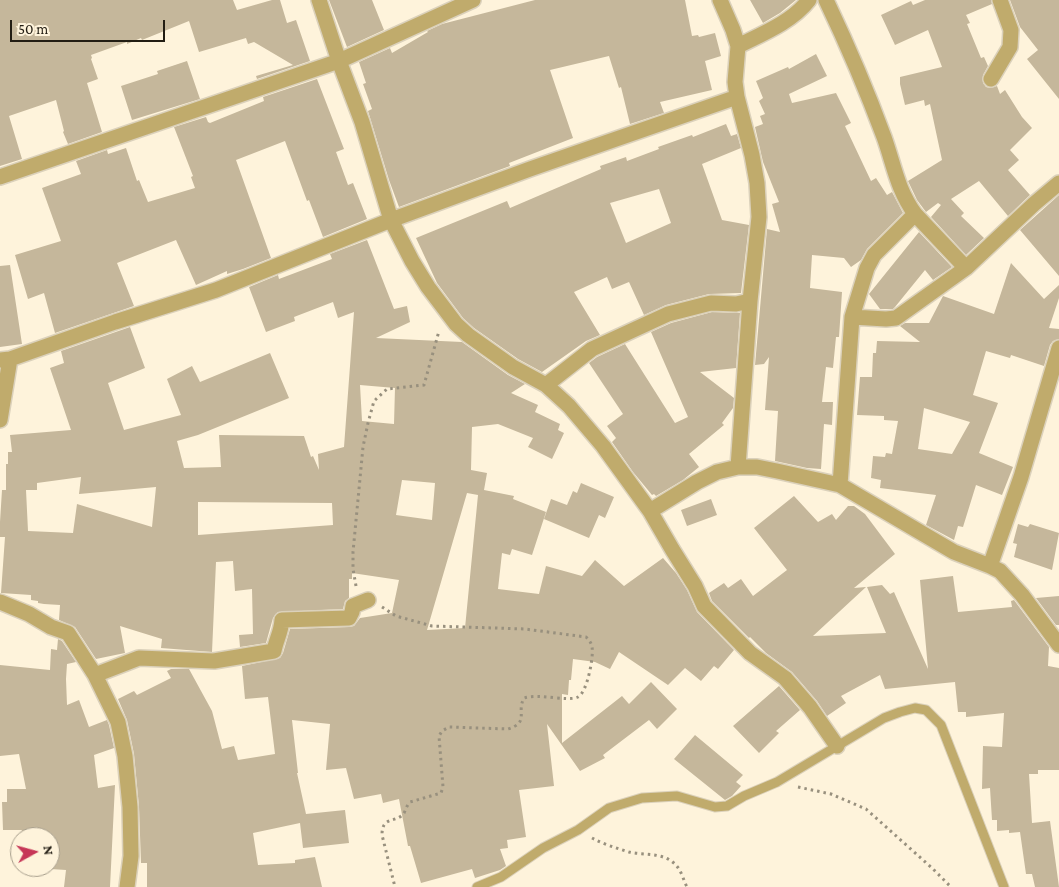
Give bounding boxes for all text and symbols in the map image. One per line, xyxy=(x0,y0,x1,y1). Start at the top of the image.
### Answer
scale bar xyxy=(12,10,168,42)
text: 50 m xyxy=(18,21,48,37)
north arrow xyxy=(10,827,60,877)
text: N xyxy=(40,845,57,856)

